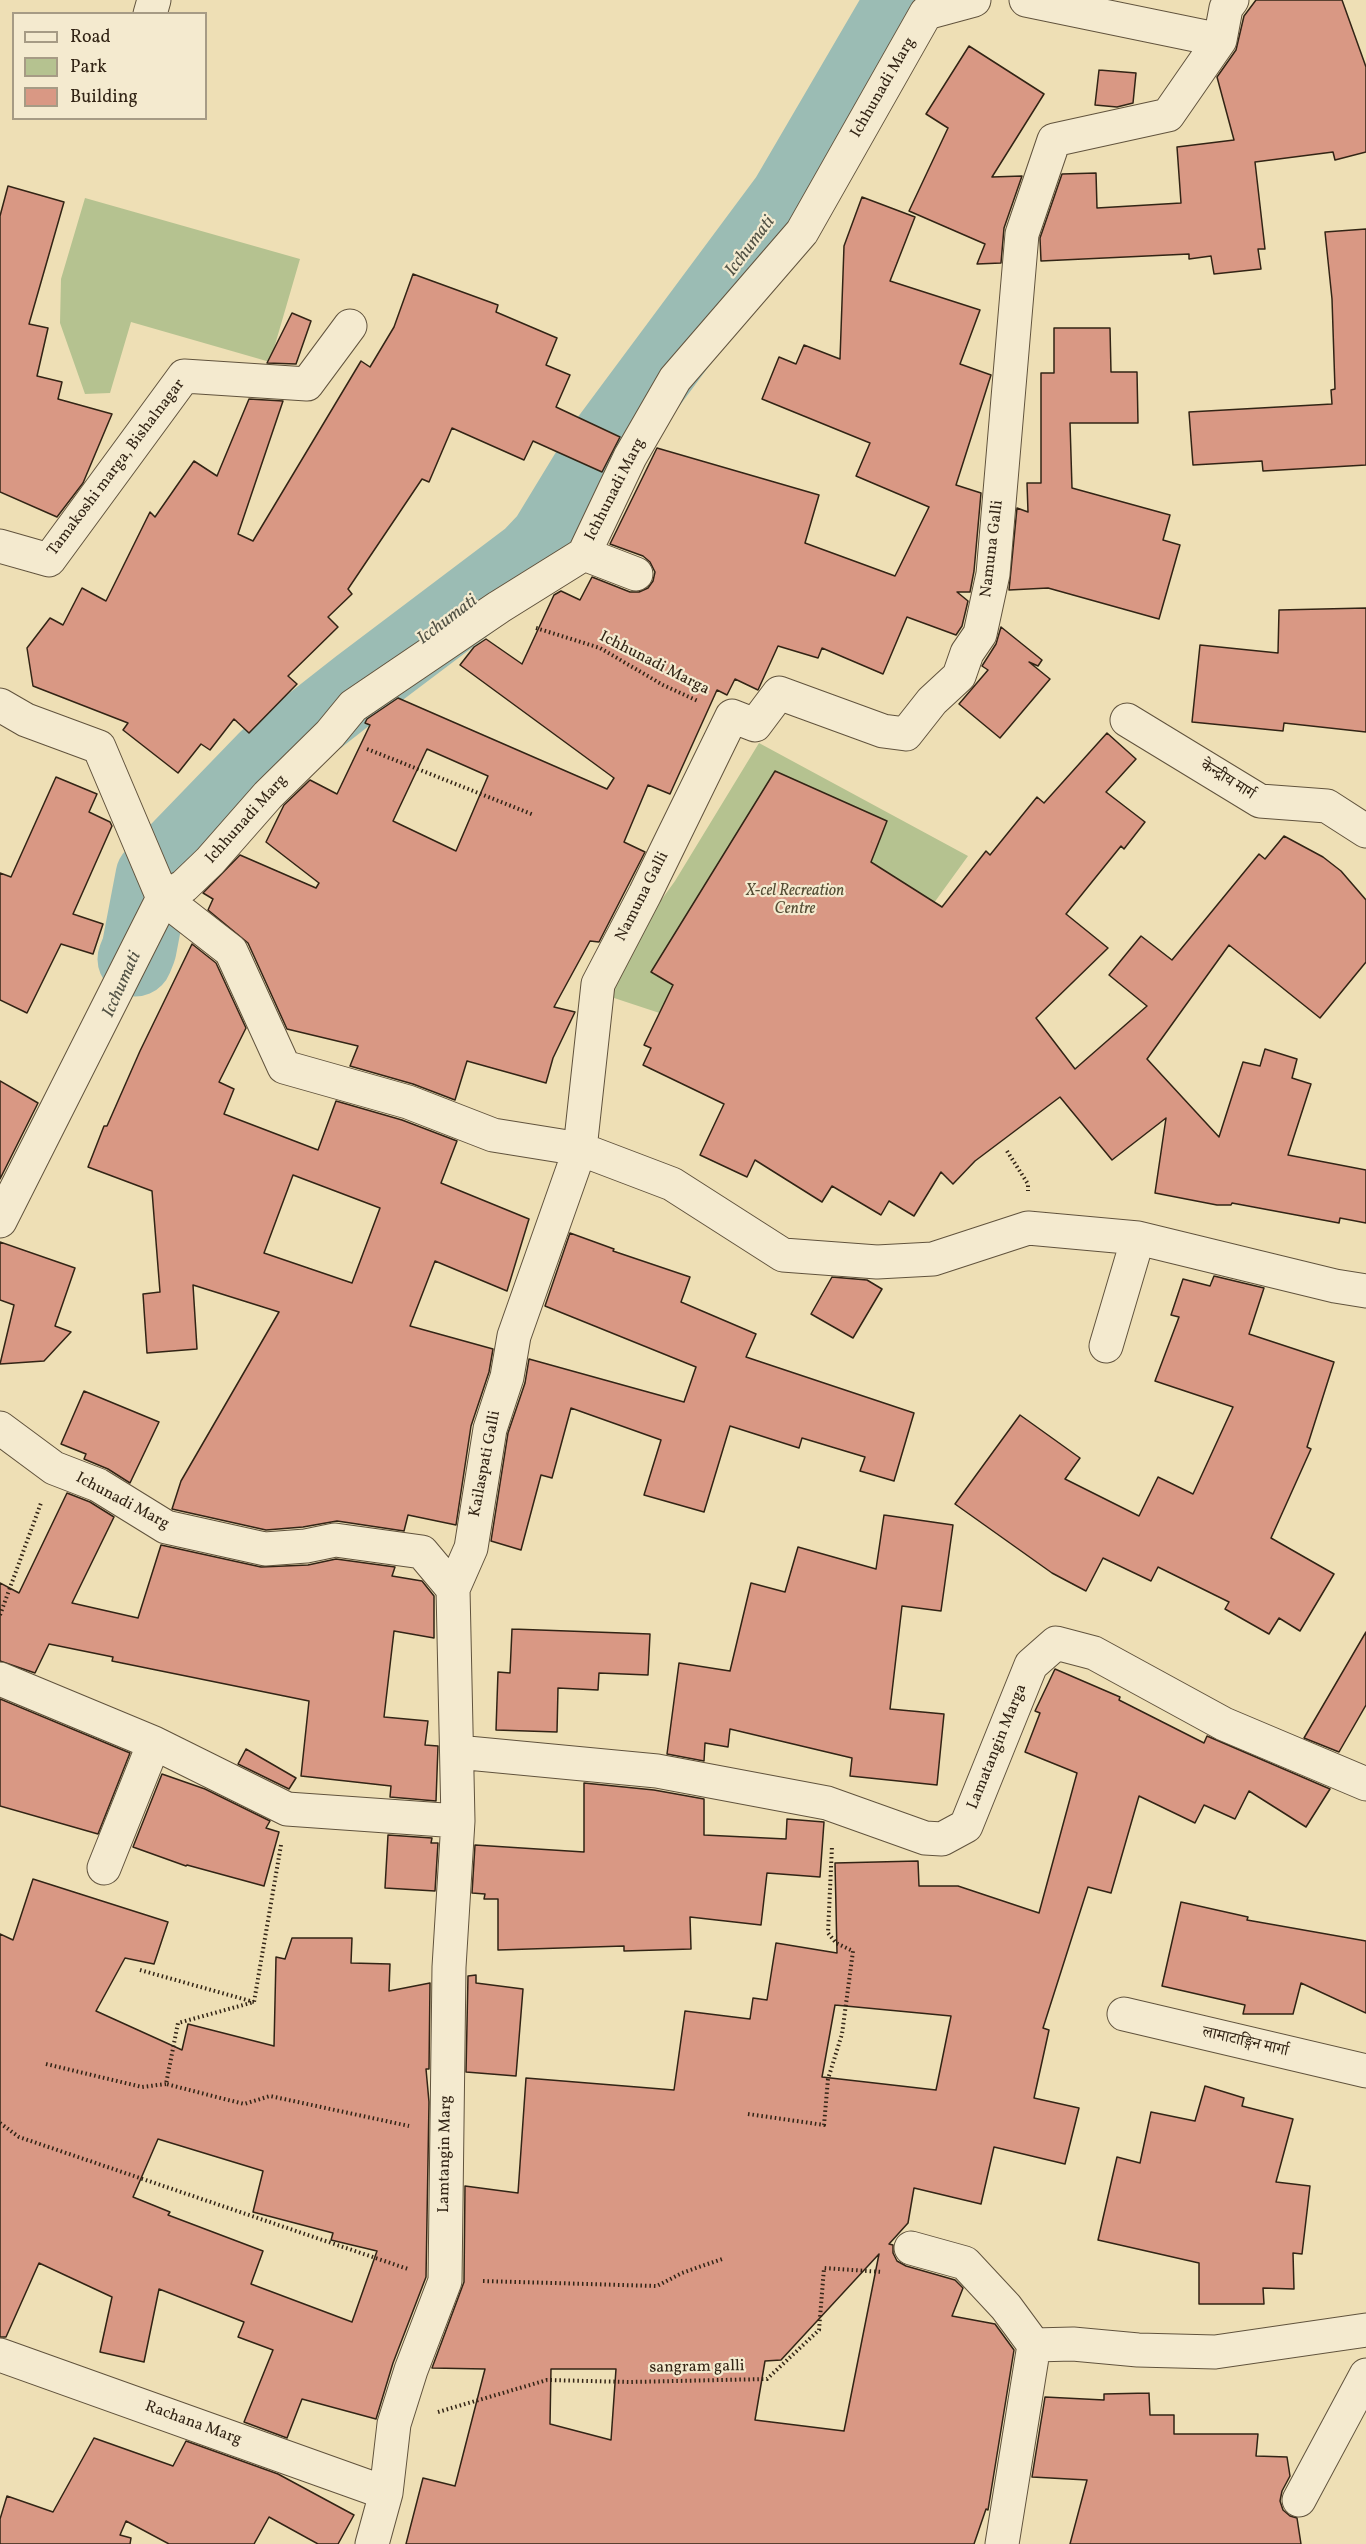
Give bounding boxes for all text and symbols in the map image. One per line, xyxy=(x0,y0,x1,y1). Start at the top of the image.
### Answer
legend xyxy=(12,12,207,120)
text: Road xyxy=(70,25,111,50)
street label: Ichhunadi Marg xyxy=(847,34,921,142)
text: Park xyxy=(70,55,107,80)
text: Building xyxy=(70,85,138,110)
water label: Icchumati xyxy=(721,213,781,281)
street label: Tamakoshi marga, Bishalnagar xyxy=(44,376,190,560)
street label: Ichhunadi Marg xyxy=(582,435,650,545)
street label: Namuna Galli xyxy=(978,499,1008,599)
water label: Icchumati xyxy=(414,591,482,651)
street label: Ichhunadi Marga xyxy=(596,628,712,700)
street label: केन्द्रीय मार्ग xyxy=(1196,757,1258,805)
street label: Ichhunadi Marg xyxy=(202,772,292,868)
street label: Namuna Galli xyxy=(612,849,674,945)
park label: X-cel Recreation Centre xyxy=(746,882,844,920)
water label: Icchumati xyxy=(99,949,147,1021)
street label: Kailaspati Galli xyxy=(466,1409,506,1519)
street label: Ichunadi Marg xyxy=(72,1469,172,1535)
street label: Lamatangin Marga xyxy=(964,1682,1032,1812)
street label: लामाटाङ्गिन मार्गा xyxy=(1200,2024,1290,2062)
street label: Lamtangin Marg xyxy=(435,2095,457,2213)
street label: sangram galli xyxy=(649,2358,745,2378)
street label: Rachana Marg xyxy=(142,2398,244,2450)

